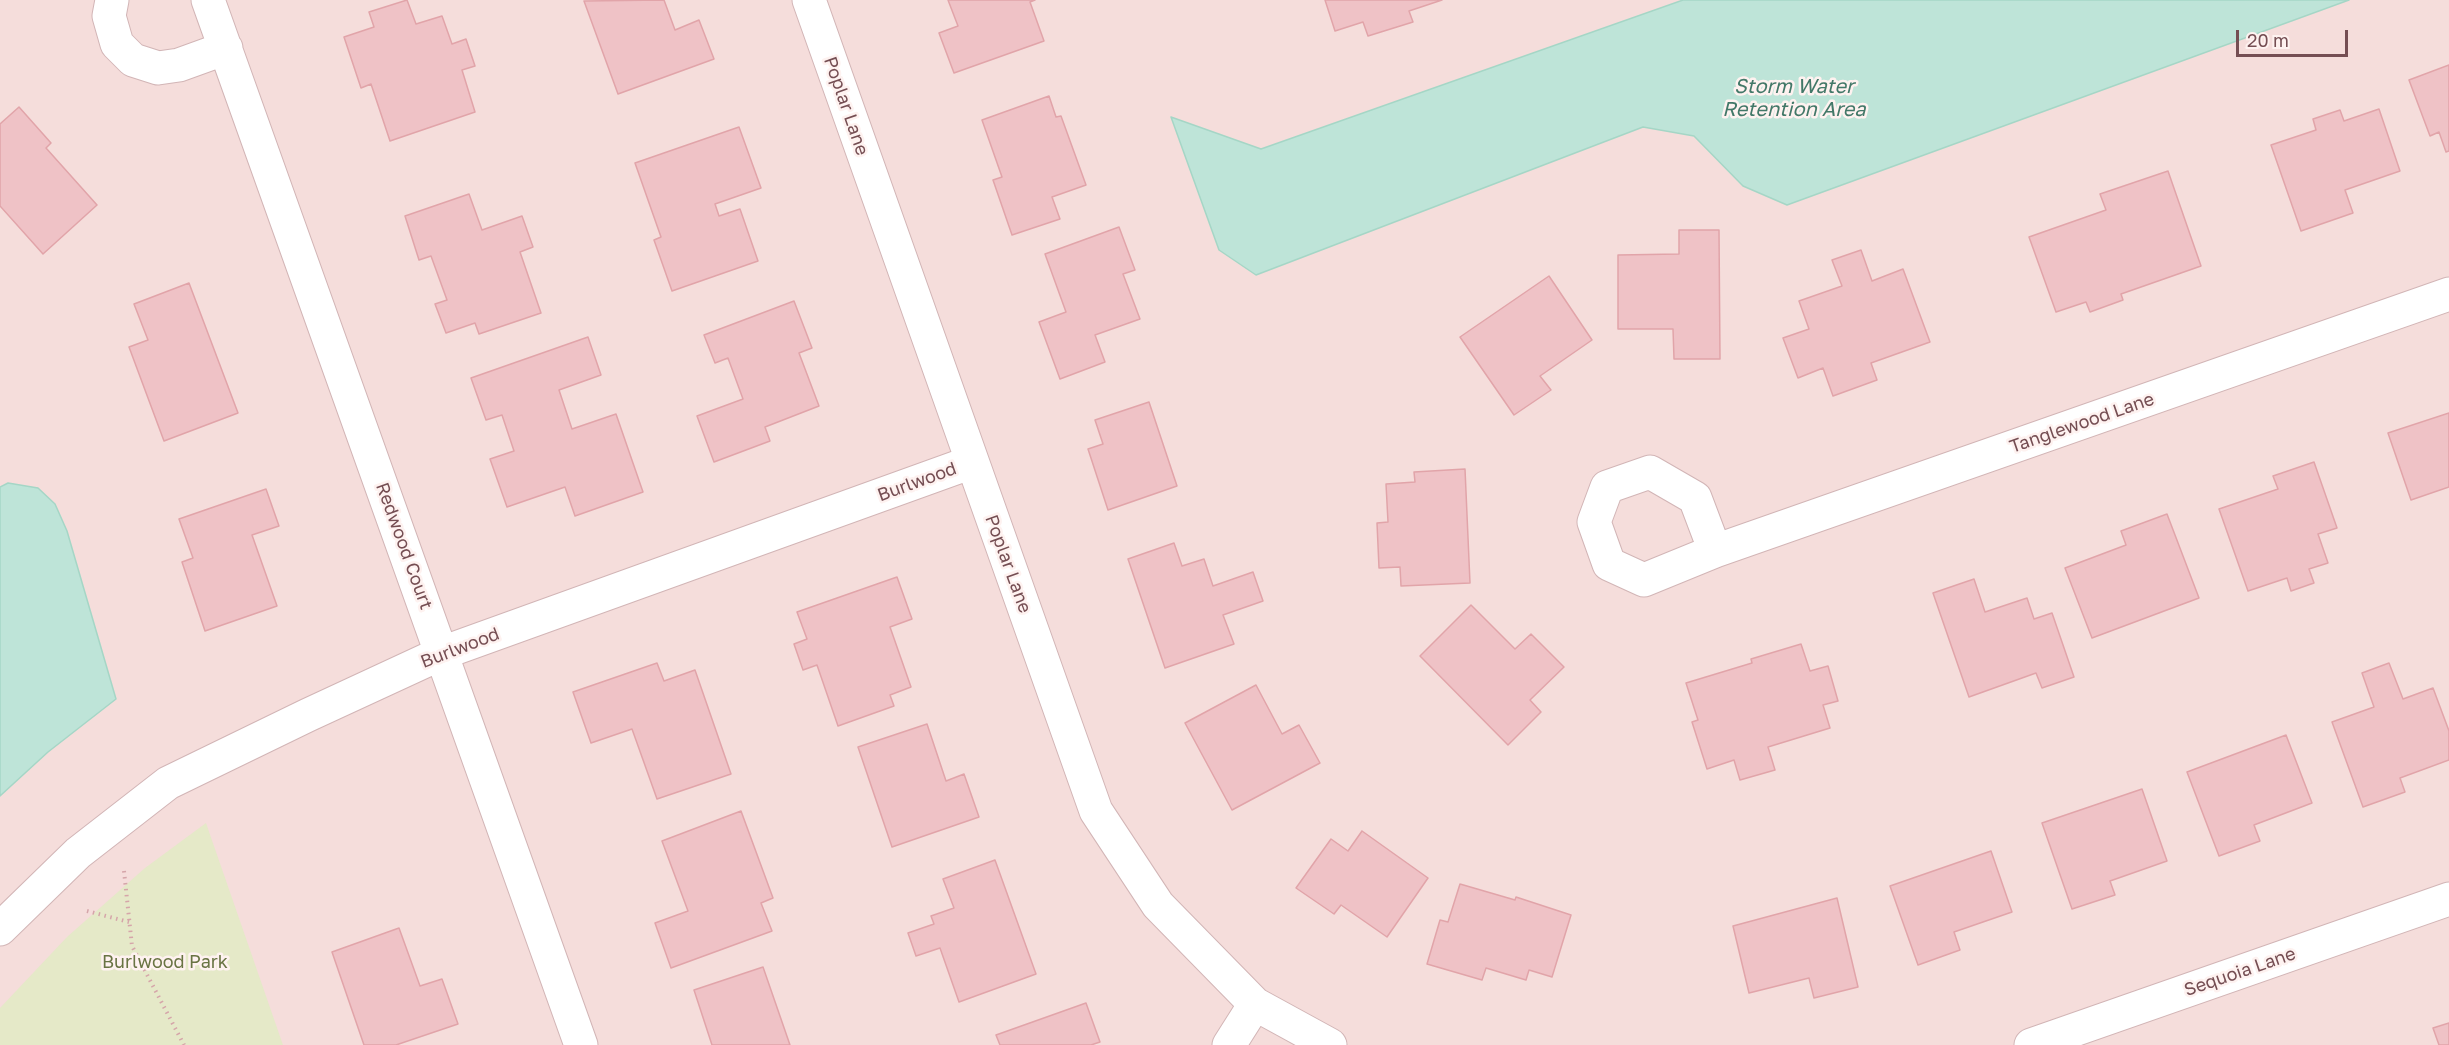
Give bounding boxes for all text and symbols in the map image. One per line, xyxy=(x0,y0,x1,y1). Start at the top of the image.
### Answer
scale bar xyxy=(2239,18,2352,56)
text: 20 m xyxy=(2247,29,2289,51)
street label: Poplar Lane xyxy=(819,54,873,158)
water label: Storm Water Retention Area xyxy=(1722,75,1866,122)
street label: Tanglewood Lane xyxy=(2007,388,2157,458)
street label: Burlwood xyxy=(874,458,960,506)
street label: Redwood Court xyxy=(371,480,437,612)
street label: Poplar Lane xyxy=(980,512,1036,616)
street label: Burlwood xyxy=(418,623,502,673)
street label: Sequoia Lane xyxy=(2181,943,2299,1001)
park label: Burlwood Park xyxy=(102,951,228,973)

